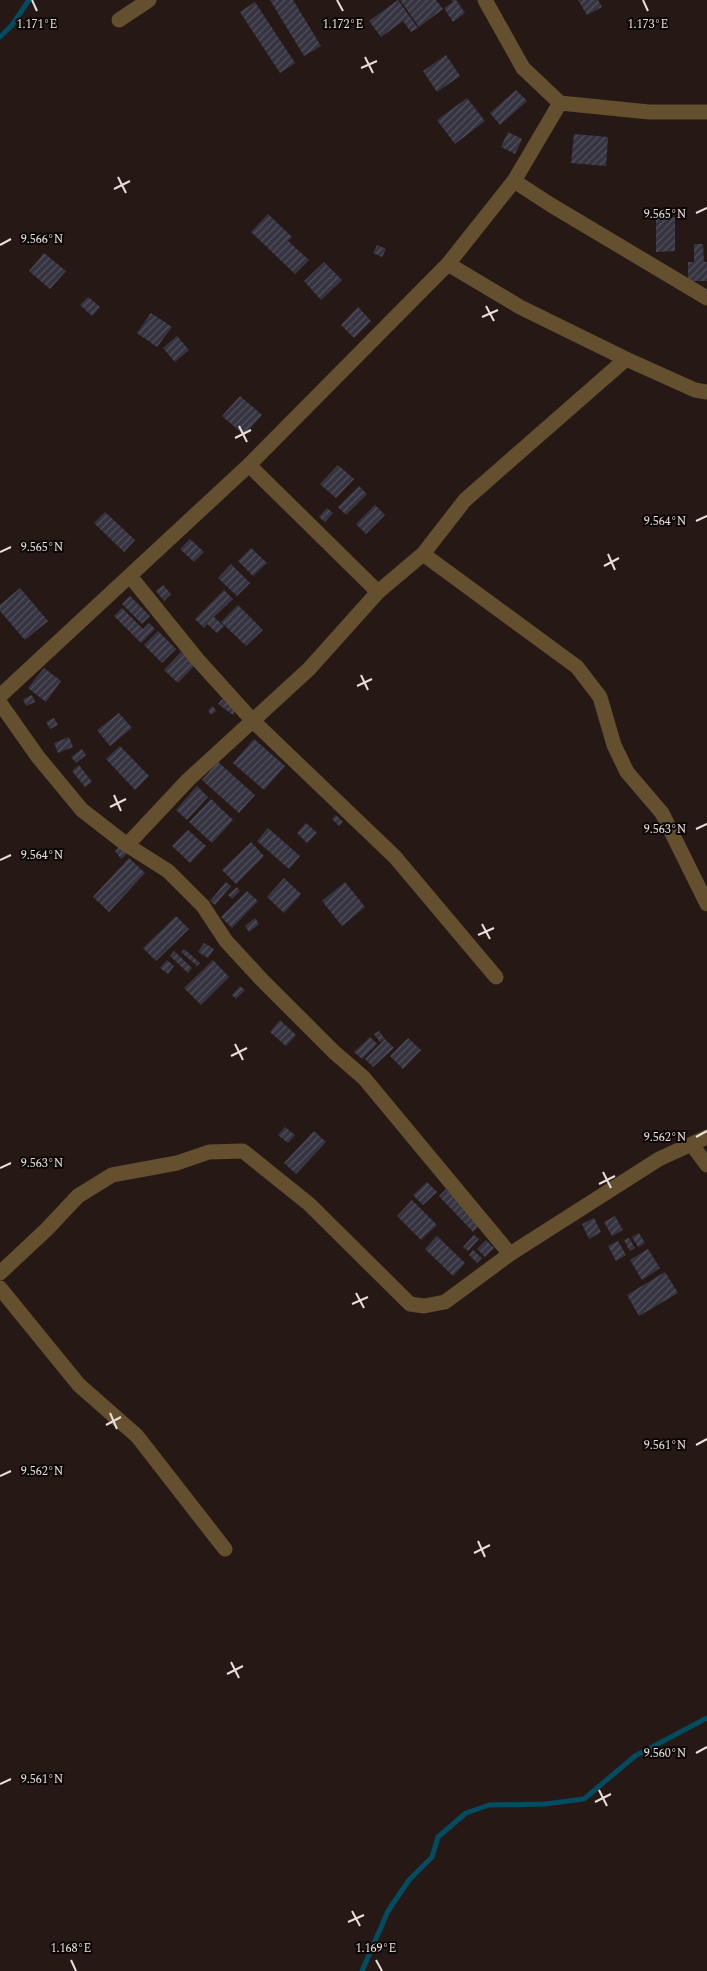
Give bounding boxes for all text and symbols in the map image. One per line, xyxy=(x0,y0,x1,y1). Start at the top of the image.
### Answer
text: 1.171°E xyxy=(17,15,57,34)
text: 1.172°E xyxy=(323,15,363,34)
text: 1.173°E xyxy=(628,15,668,34)
text: 9.565°N xyxy=(644,205,686,224)
text: 9.566°N xyxy=(21,230,63,249)
text: 9.564°N xyxy=(644,512,686,531)
text: 9.565°N xyxy=(21,538,63,557)
text: 9.563°N xyxy=(644,820,686,839)
text: 9.564°N xyxy=(21,846,63,865)
text: 9.562°N xyxy=(644,1128,686,1147)
text: 9.563°N xyxy=(21,1154,63,1173)
text: 9.561°N xyxy=(644,1436,686,1455)
text: 9.562°N xyxy=(21,1462,63,1481)
text: 9.560°N xyxy=(644,1744,686,1763)
text: 9.561°N xyxy=(21,1770,63,1789)
text: 1.168°E xyxy=(51,1939,91,1958)
text: 1.169°E xyxy=(356,1939,396,1958)

